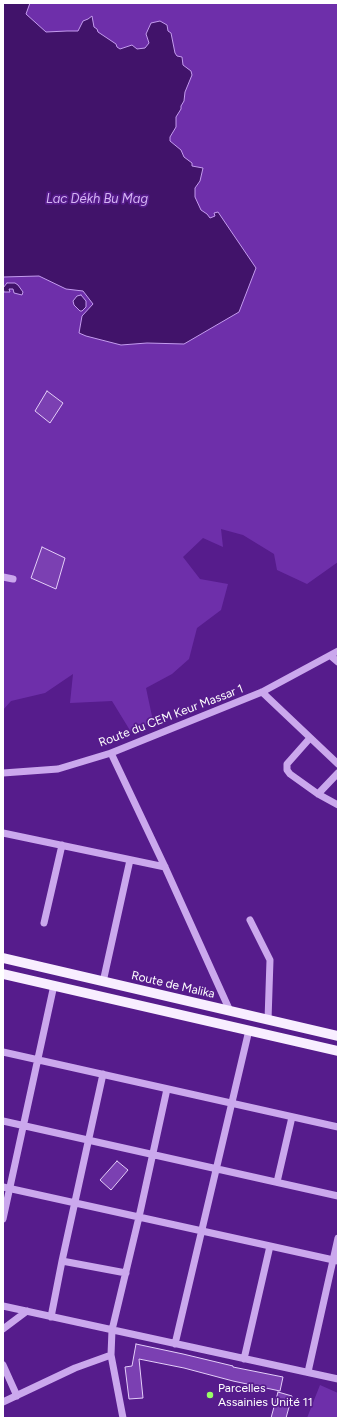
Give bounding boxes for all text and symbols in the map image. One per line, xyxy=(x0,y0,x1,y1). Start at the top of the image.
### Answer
water label: Lac Dékh Bu Mag xyxy=(46,191,148,207)
street label: Route du CEM Keur Massar 1 xyxy=(97,682,245,750)
street label: Route de Malika xyxy=(130,968,216,1002)
place label: Parcelles Assainies Unité 11 xyxy=(218,1381,313,1409)
marker: Parcelles Assainies Unité 11 xyxy=(205,1390,215,1400)

